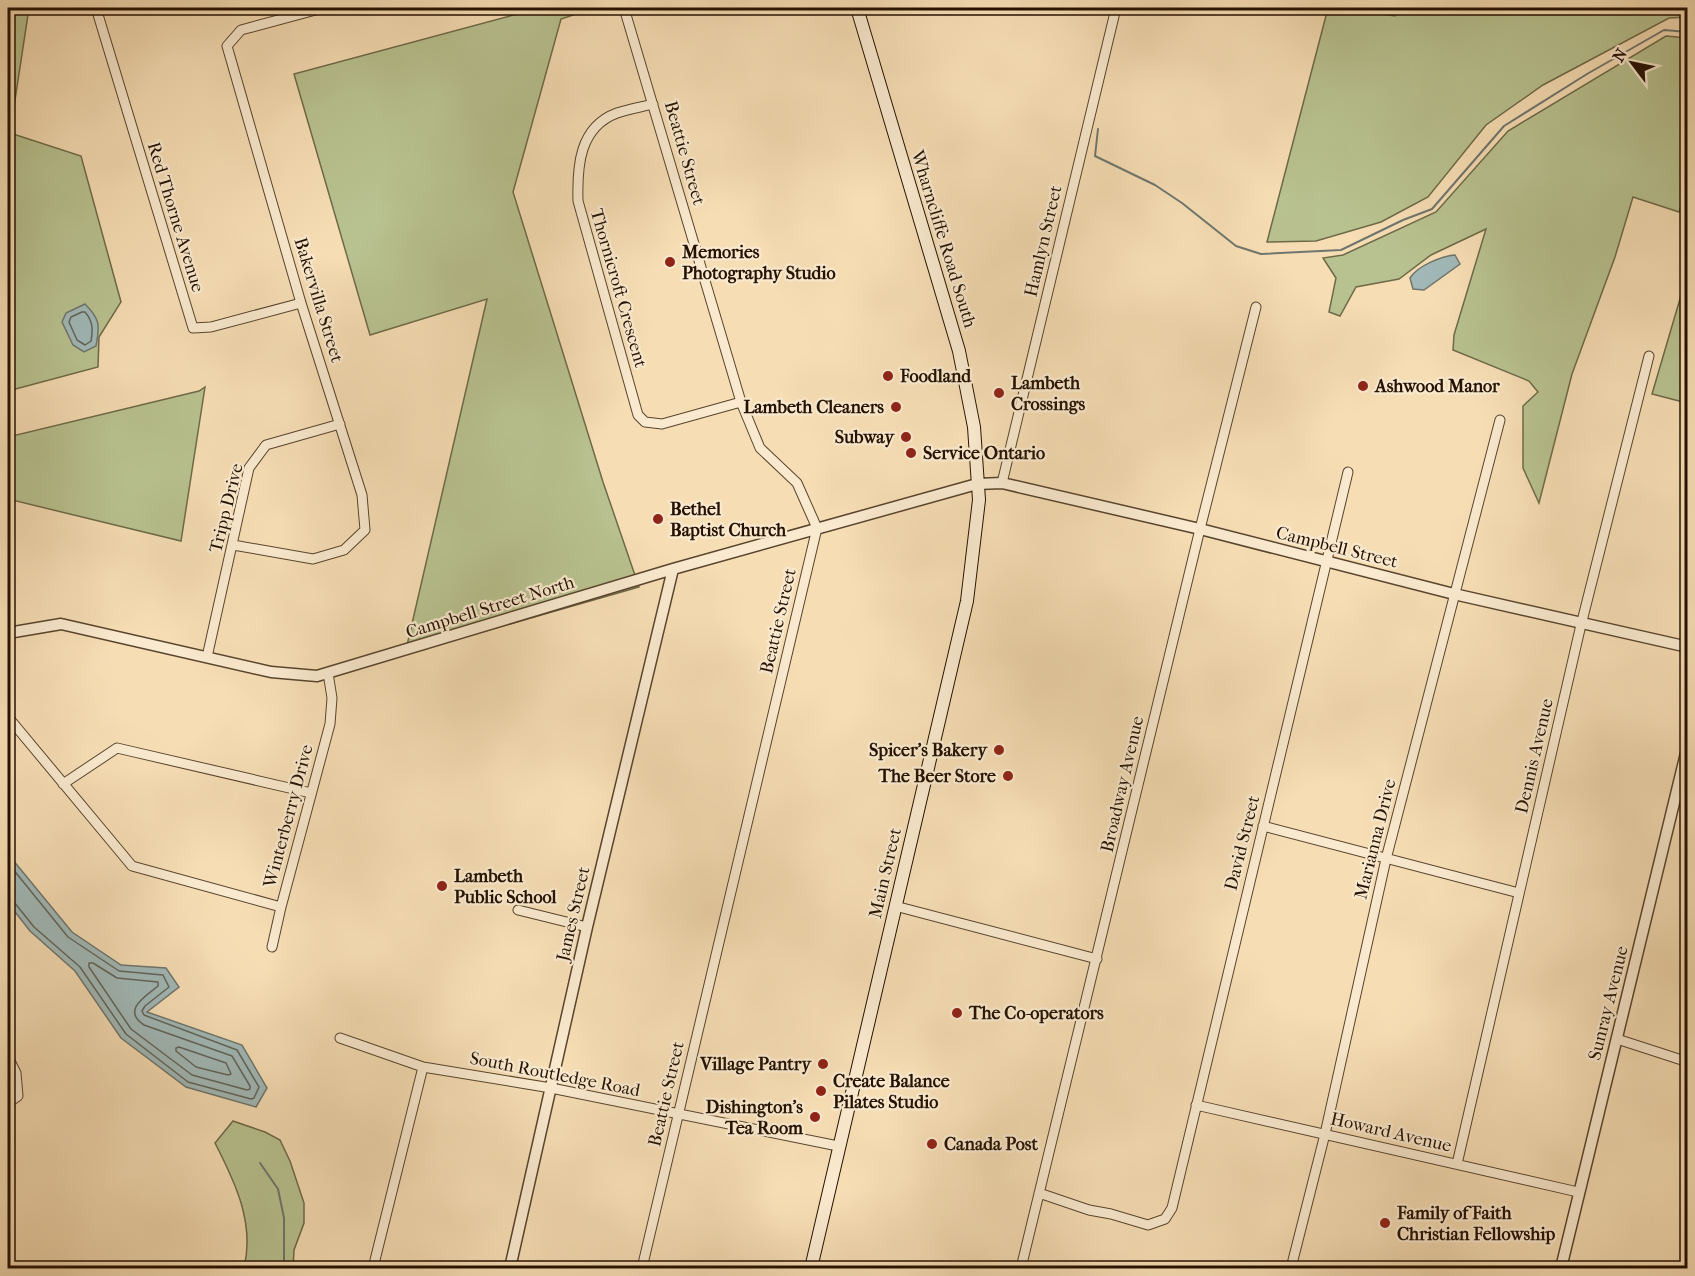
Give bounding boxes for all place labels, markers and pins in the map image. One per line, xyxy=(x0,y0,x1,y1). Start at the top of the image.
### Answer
place label: Memories Photography Studio xyxy=(681,242,836,284)
marker: Memories Photography Studio xyxy=(663,255,677,269)
place label: Foodland xyxy=(899,366,972,387)
marker: Foodland xyxy=(881,369,895,383)
place label: Lambeth Crossings xyxy=(1011,373,1085,415)
place label: Ashwood Manor xyxy=(1374,376,1500,397)
marker: Ashwood Manor xyxy=(1356,379,1370,393)
marker: Lambeth Crossings xyxy=(992,386,1006,400)
place label: Lambeth Cleaners xyxy=(743,397,884,418)
marker: Lambeth Cleaners xyxy=(889,400,903,414)
place label: Subway xyxy=(835,427,895,448)
marker: Subway xyxy=(899,430,913,444)
place label: Service Ontario xyxy=(923,443,1045,464)
marker: Service Ontario xyxy=(904,446,918,460)
place label: Bethel Baptist Church xyxy=(670,499,787,541)
marker: Bethel Baptist Church xyxy=(651,512,665,526)
place label: Spicer's Bakery xyxy=(869,740,988,761)
marker: Spicer's Bakery xyxy=(992,743,1006,757)
place label: The Beer Store xyxy=(878,766,996,787)
marker: The Beer Store xyxy=(1001,769,1015,783)
place label: Lambeth Public School xyxy=(454,866,557,908)
marker: Lambeth Public School xyxy=(435,879,449,893)
place label: The Co-operators xyxy=(968,1003,1104,1024)
marker: The Co-operators xyxy=(950,1006,964,1020)
place label: Village Pantry xyxy=(699,1054,812,1075)
marker: Village Pantry xyxy=(816,1057,830,1071)
place label: Create Balance Pilates Studio xyxy=(833,1071,950,1113)
marker: Create Balance Pilates Studio xyxy=(814,1084,828,1098)
place label: Dishington's Tea Room xyxy=(705,1097,804,1139)
marker: Dishington's Tea Room xyxy=(808,1110,822,1124)
place label: Canada Post xyxy=(944,1134,1038,1155)
marker: Canada Post xyxy=(925,1137,939,1151)
place label: Family of Faith Christian Fellowship xyxy=(1396,1203,1556,1245)
marker: Family of Faith Christian Fellowship xyxy=(1378,1216,1392,1230)

